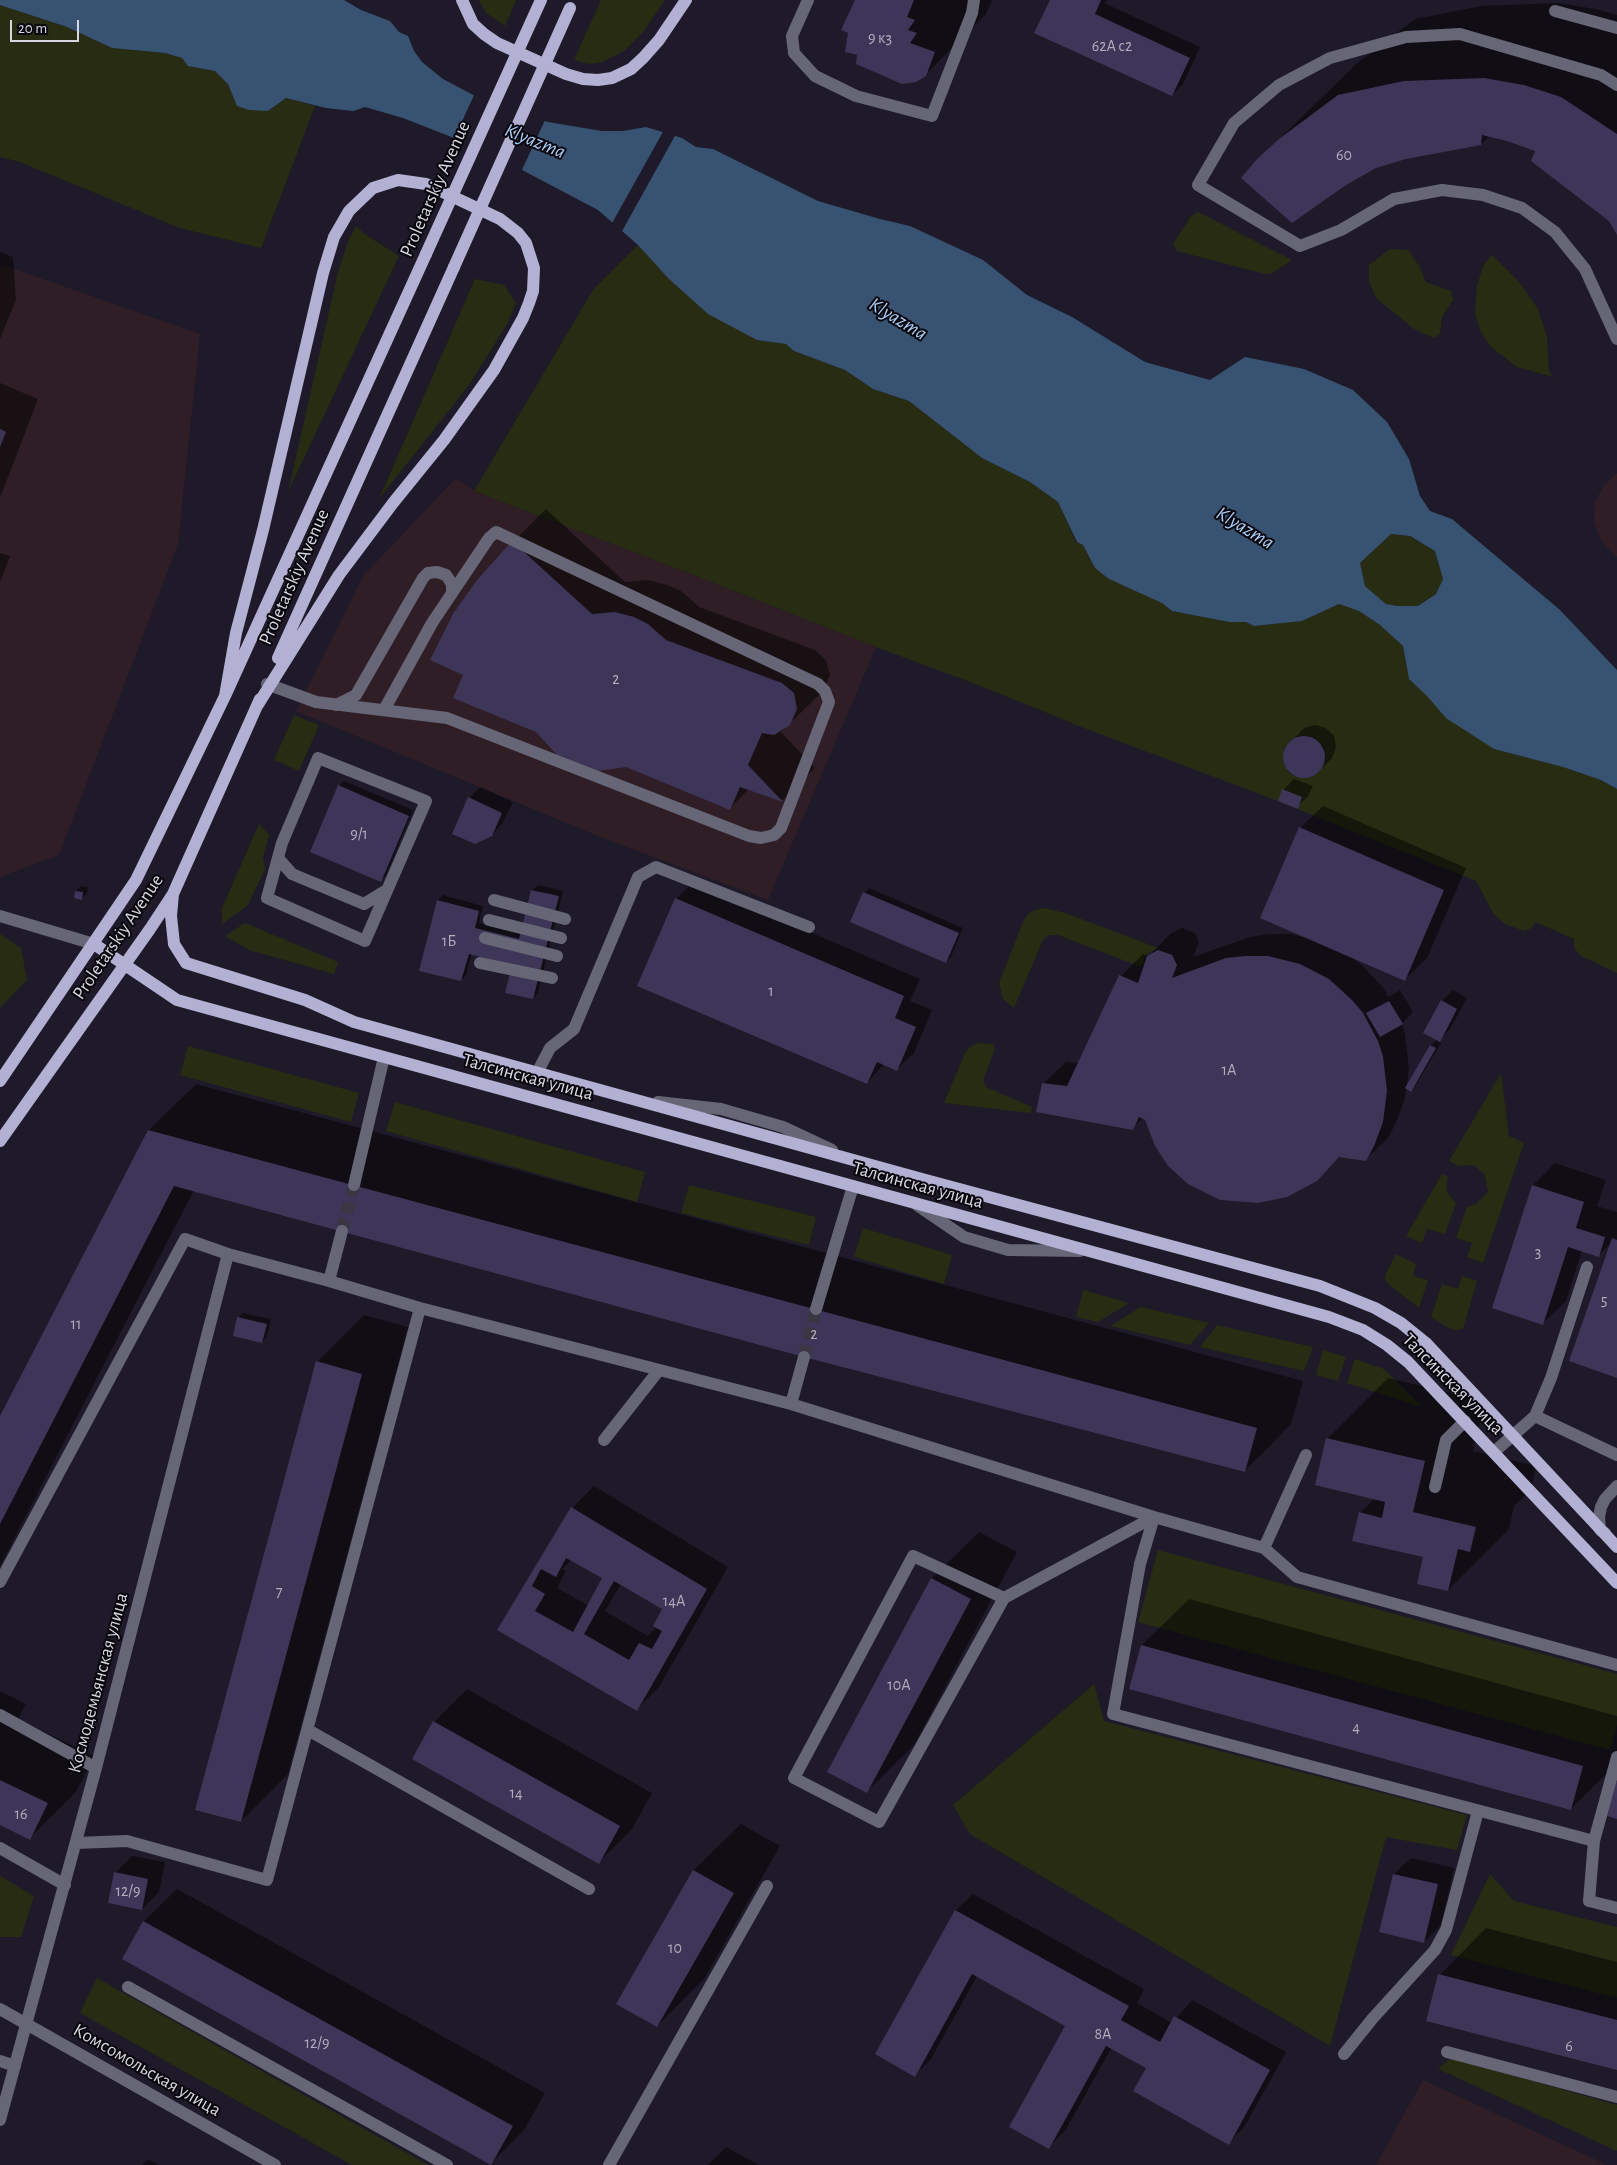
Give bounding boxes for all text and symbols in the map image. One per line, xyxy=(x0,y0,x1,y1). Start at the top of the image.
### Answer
scale bar xyxy=(12,10,81,42)
text: 20 m xyxy=(18,21,47,36)
house number: 9 к3 xyxy=(868,28,892,48)
house number: 62А с2 xyxy=(1092,36,1132,56)
street label: Proletarskiy Avenue xyxy=(395,118,475,260)
water label: Klyazma xyxy=(501,118,569,164)
house number: 60 xyxy=(1336,145,1352,165)
water label: Klyazma xyxy=(865,292,931,346)
water label: Klyazma xyxy=(1212,501,1278,555)
street label: Proletarskiy Avenue xyxy=(254,506,334,648)
house number: 2 xyxy=(612,669,620,689)
house number: 9/1 xyxy=(350,824,368,844)
street label: Proletarskiy Avenue xyxy=(68,870,168,1004)
house number: 1Б xyxy=(442,931,456,951)
house number: 1 xyxy=(768,981,774,1001)
street label: Талсинская улица xyxy=(460,1049,596,1105)
house number: 1А xyxy=(1222,1060,1236,1080)
street label: Талсинская улица xyxy=(850,1157,986,1213)
house number: 3 xyxy=(1535,1242,1541,1262)
house number: 5 xyxy=(1601,1290,1607,1310)
house number: 11 xyxy=(70,1314,82,1334)
house number: 2 xyxy=(810,1324,818,1344)
street label: Талсинская улица xyxy=(1397,1328,1509,1440)
house number: 7 xyxy=(276,1582,282,1602)
street label: Космодемьянская улица xyxy=(63,1590,133,1776)
house number: 14А xyxy=(663,1591,685,1611)
house number: 10А xyxy=(887,1675,911,1695)
house number: 4 xyxy=(1352,1717,1360,1737)
house number: 14 xyxy=(509,1783,523,1803)
house number: 16 xyxy=(14,1804,28,1824)
house number: 12/9 xyxy=(116,1881,140,1901)
house number: 10 xyxy=(668,1938,682,1958)
street label: Комсомольская улица xyxy=(69,2018,225,2122)
house number: 8А xyxy=(1095,2024,1111,2044)
house number: 12/9 xyxy=(305,2033,329,2053)
house number: 6 xyxy=(1565,2036,1573,2056)

